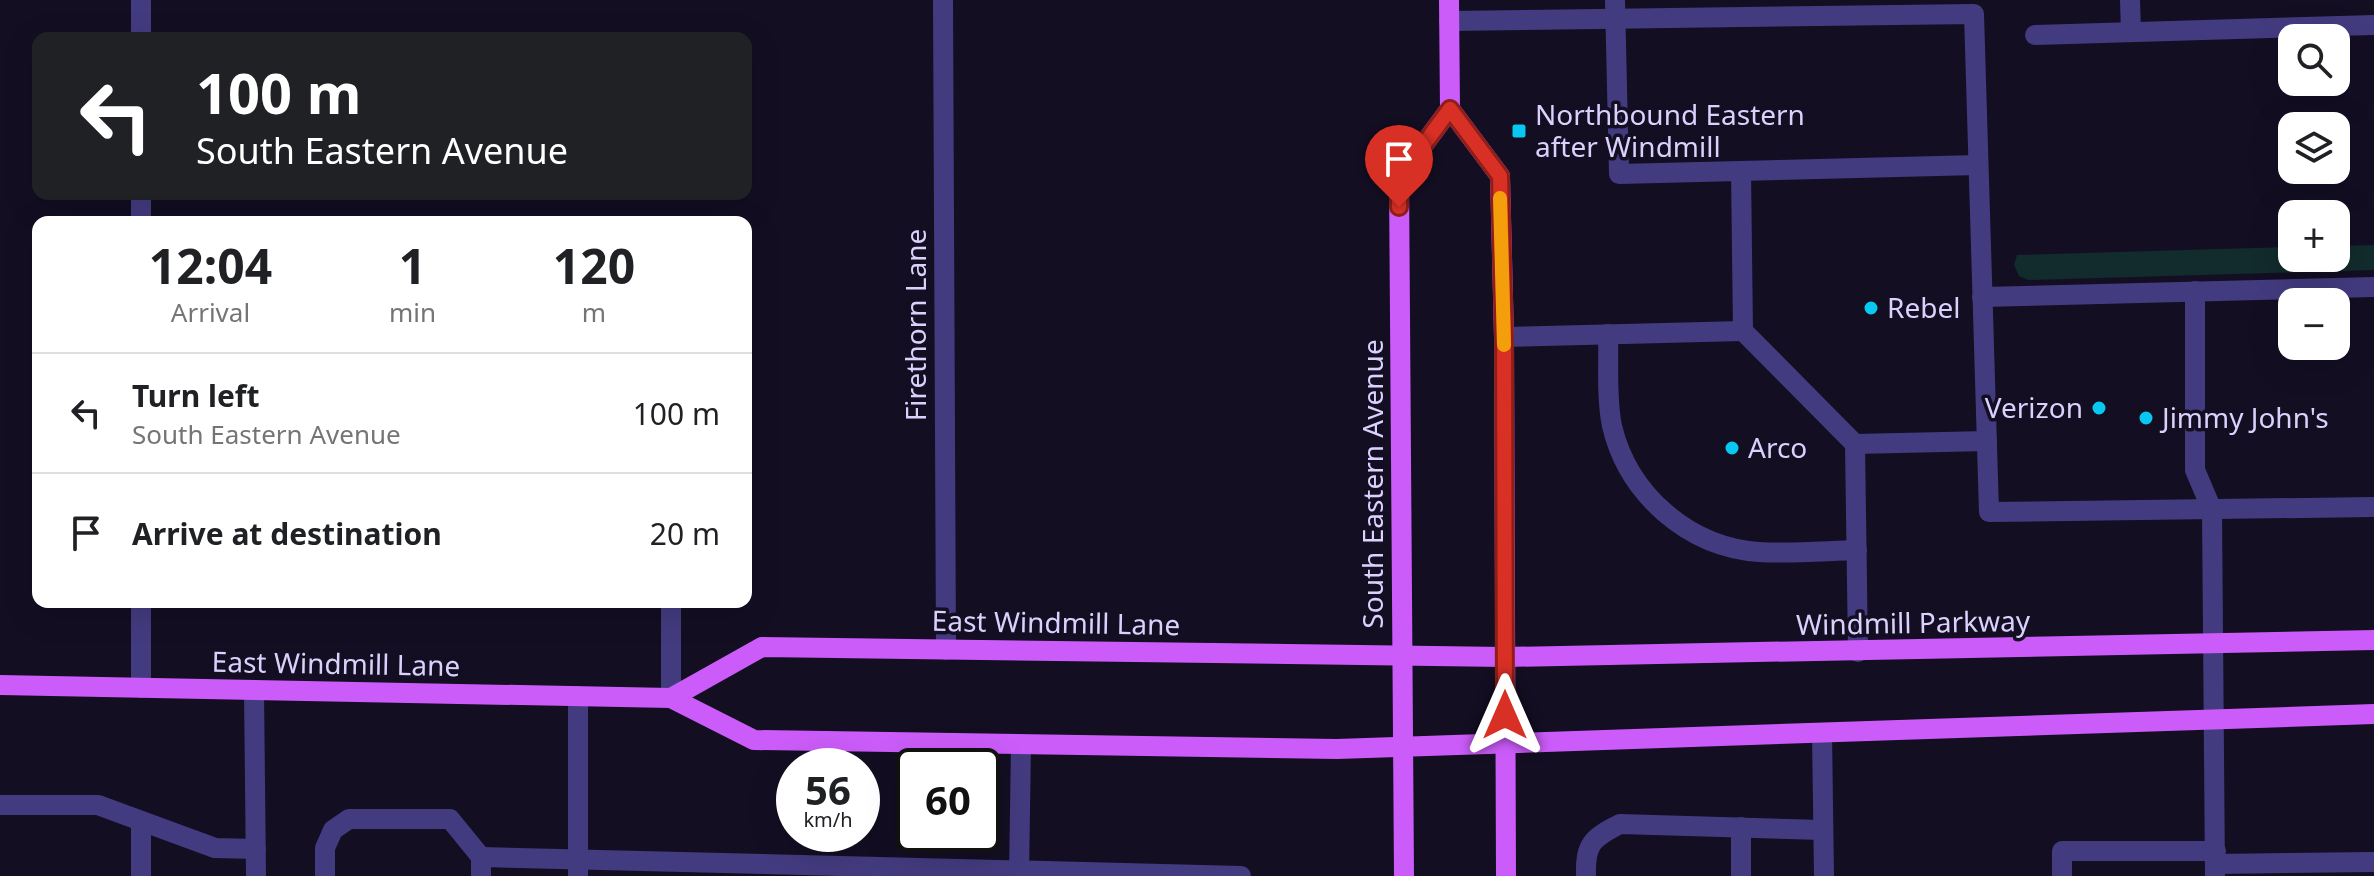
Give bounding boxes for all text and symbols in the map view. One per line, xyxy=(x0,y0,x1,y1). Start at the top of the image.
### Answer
map controls xyxy=(2278,24,2350,360)
button: search xyxy=(2278,24,2350,96)
text: 100 m xyxy=(196,54,361,130)
icon: left xyxy=(64,64,168,168)
place label: Northbound Eastern after Windmill xyxy=(1535,95,1805,165)
button: layers xyxy=(2278,112,2350,184)
marker: Northbound Eastern after Windmill xyxy=(1510,122,1528,140)
pin xyxy=(1365,125,1433,207)
text: South Eastern Avenue xyxy=(196,126,568,175)
icon: arrive xyxy=(1377,137,1421,181)
button: + xyxy=(2278,200,2350,272)
street label: Firethorn Lane xyxy=(896,229,934,421)
text: 12:04 xyxy=(149,233,272,298)
text: 1 xyxy=(399,233,426,298)
text: 120 xyxy=(553,233,635,298)
place label: Rebel xyxy=(1887,288,1960,326)
button: − xyxy=(2278,288,2350,360)
text: Arrival xyxy=(171,294,250,330)
text: min xyxy=(389,294,436,330)
text: m xyxy=(582,294,606,330)
marker: Rebel xyxy=(1862,299,1880,317)
street label: South Eastern Avenue xyxy=(1353,339,1391,629)
text: Turn left xyxy=(132,375,260,416)
place label: Verizon xyxy=(1985,388,2083,426)
icon: left xyxy=(64,391,108,435)
text: 100 m xyxy=(633,393,720,434)
place label: Jimmy John's xyxy=(2159,398,2329,436)
marker: Verizon xyxy=(2090,399,2108,417)
marker: Jimmy John's xyxy=(2137,409,2155,427)
text: South Eastern Avenue xyxy=(132,416,401,452)
place label: Arco xyxy=(1748,428,1807,466)
marker: Arco xyxy=(1723,439,1741,457)
icon: arrive xyxy=(64,511,108,555)
text: Arrive at destination xyxy=(132,513,442,554)
text: 20 m xyxy=(650,513,720,554)
street label: East Windmill Lane xyxy=(931,601,1181,643)
street label: Windmill Parkway xyxy=(1796,601,2031,643)
street label: East Windmill Lane xyxy=(211,642,461,684)
position arrow xyxy=(1463,673,1547,757)
speed limit sign: 60 xyxy=(896,748,1000,852)
text: 56 xyxy=(805,762,851,817)
text: km/h xyxy=(803,806,853,833)

